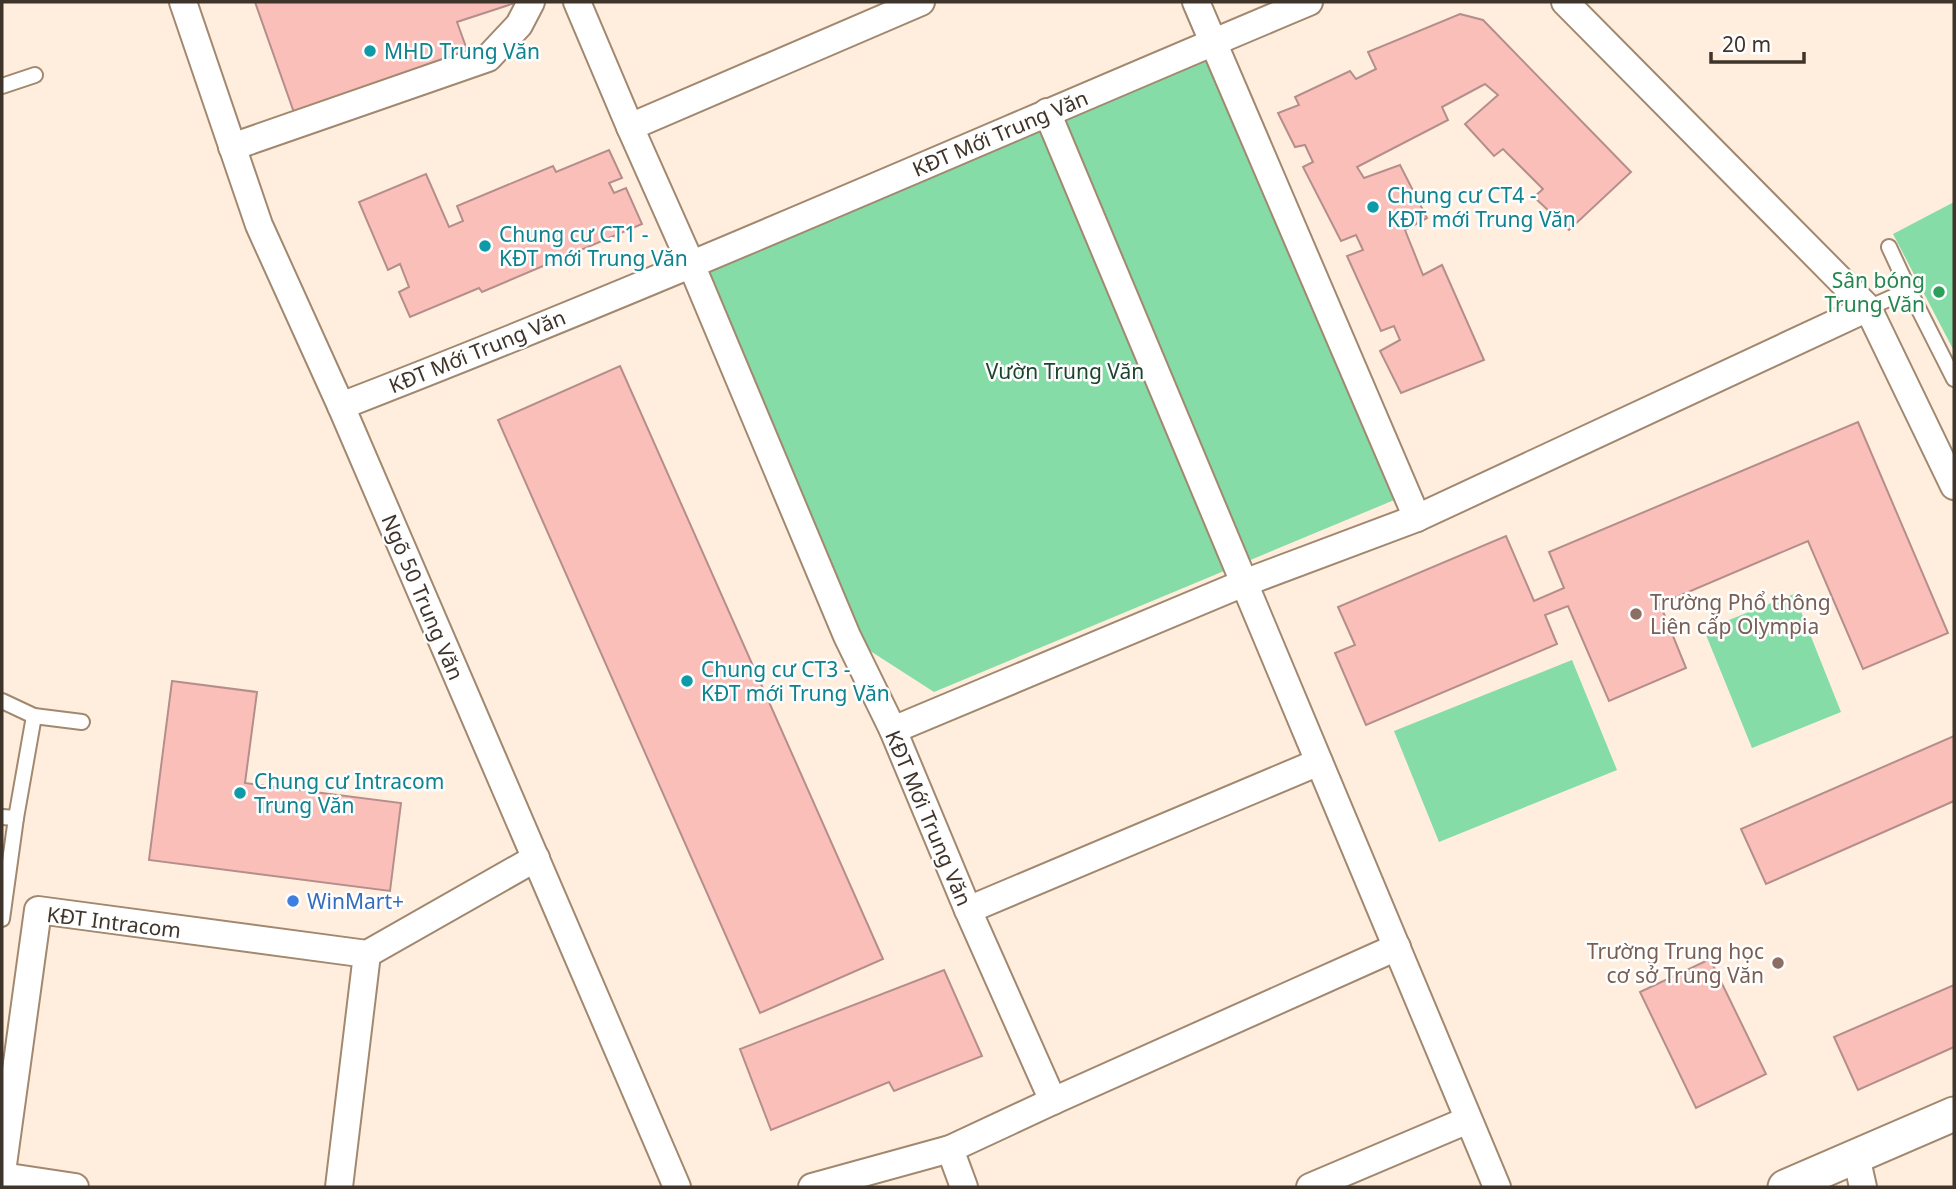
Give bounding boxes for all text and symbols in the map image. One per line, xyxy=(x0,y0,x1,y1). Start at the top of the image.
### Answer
scale bar xyxy=(1711,21,1804,65)
text: 20 m xyxy=(1722,30,1771,58)
place label: MHD Trung Văn xyxy=(384,37,540,65)
marker: MHD Trung Văn xyxy=(362,43,378,59)
street label: KĐT Mới Trung Văn xyxy=(908,83,1092,183)
place label: Chung cư CT4 - KĐT mới Trung Văn xyxy=(1387,181,1576,233)
marker: Chung cư CT4 - KĐT mới Trung Văn xyxy=(1365,199,1381,215)
place label: Chung cư CT1 - KĐT mới Trung Văn xyxy=(499,220,688,272)
marker: Chung cư CT1 - KĐT mới Trung Văn xyxy=(477,238,493,254)
place label: Sân bóng Trung Văn xyxy=(1824,266,1925,318)
marker: Sân bóng Trung Văn xyxy=(1931,284,1947,300)
street label: KĐT Mới Trung Văn xyxy=(384,303,570,399)
park label: Vườn Trung Văn xyxy=(986,357,1144,385)
street label: Ngõ 50 Trung Văn xyxy=(376,510,470,684)
place label: Trường Phổ thông Liên cấp Olympia xyxy=(1650,588,1831,640)
marker: Trường Phổ thông Liên cấp Olympia xyxy=(1628,606,1644,622)
place label: Chung cư CT3 - KĐT mới Trung Văn xyxy=(701,655,890,707)
marker: Chung cư CT3 - KĐT mới Trung Văn xyxy=(679,673,695,689)
street label: KĐT Mới Trung Văn xyxy=(879,726,979,910)
place label: Chung cư Intracom Trung Văn xyxy=(254,767,444,819)
marker: Chung cư Intracom Trung Văn xyxy=(232,785,248,801)
place label: WinMart+ xyxy=(307,887,404,915)
marker: WinMart+ xyxy=(285,893,301,909)
street label: KĐT Intracom xyxy=(45,900,183,944)
place label: Trường Trung học cơ sở Trung Văn xyxy=(1587,937,1764,989)
marker: Trường Trung học cơ sở Trung Văn xyxy=(1770,955,1786,971)

